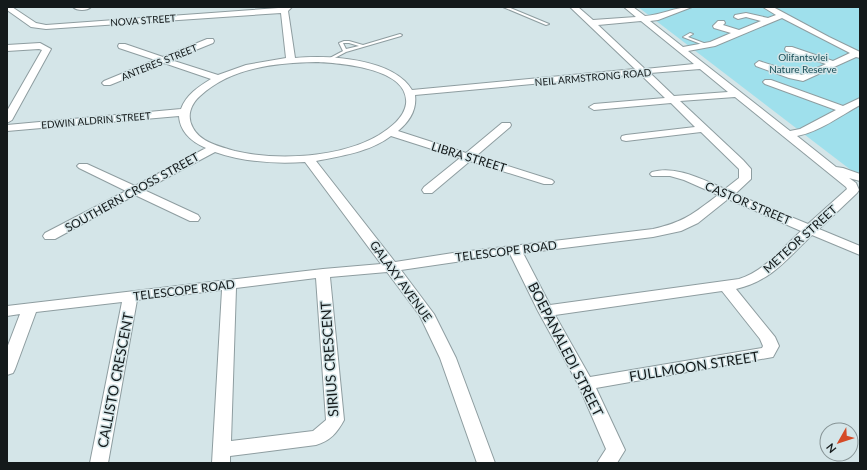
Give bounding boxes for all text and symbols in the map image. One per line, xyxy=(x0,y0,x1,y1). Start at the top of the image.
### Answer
street label: NOVA STREET xyxy=(110,12,176,28)
street label: ANTERES STREET xyxy=(119,41,199,83)
park label: Olifantsvlei Nature Reserve xyxy=(769,51,837,75)
street label: NEIL ARMSTRONG ROAD xyxy=(534,66,652,88)
street label: EDWIN ALDRIN STREET xyxy=(41,109,151,131)
street label: LIBRA STREET xyxy=(430,138,508,176)
street label: SOUTHERN CROSS STREET xyxy=(62,149,202,235)
street label: CASTOR STREET xyxy=(703,178,793,228)
street label: METEOR STREET xyxy=(760,202,840,276)
street label: TELESCOPE ROAD xyxy=(454,237,558,265)
street label: GALAXY AVENUE xyxy=(367,238,435,324)
street label: TELESCOPE ROAD xyxy=(132,276,236,304)
street label: BOEPANALEDI STREET xyxy=(525,279,608,420)
street label: SIRIUS CRESCENT xyxy=(316,300,342,417)
street label: CALLISTO CRESCENT xyxy=(94,310,137,449)
street label: FULLMOON STREET xyxy=(628,347,761,385)
north arrow xyxy=(819,422,859,462)
text: N xyxy=(823,441,839,456)

